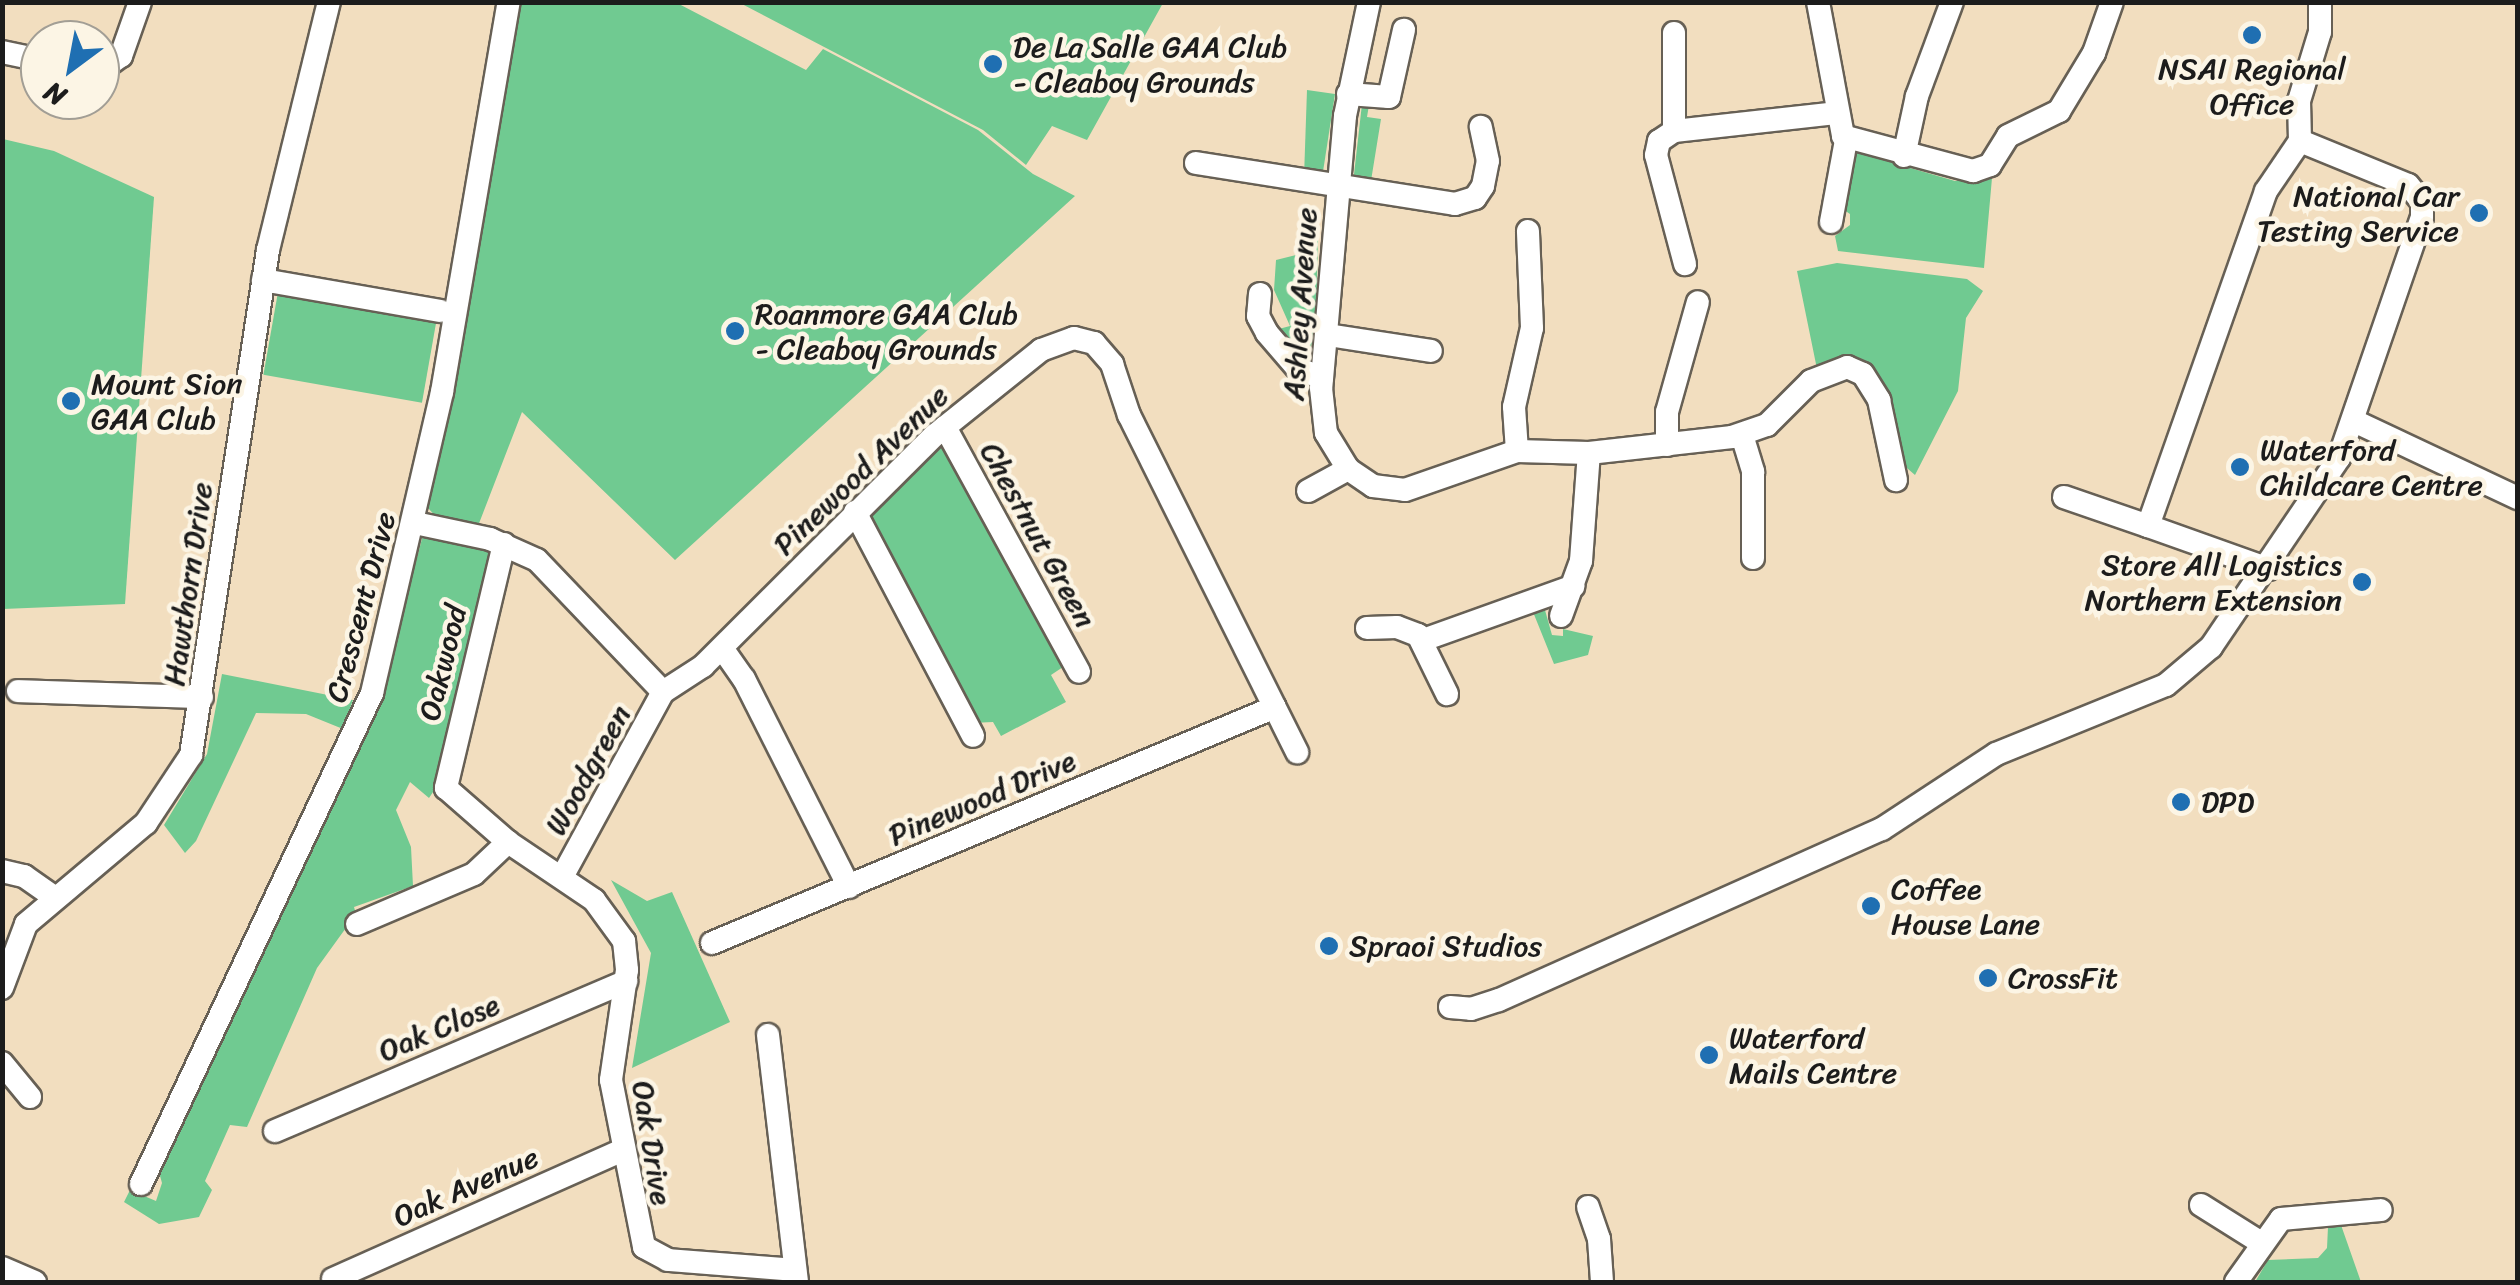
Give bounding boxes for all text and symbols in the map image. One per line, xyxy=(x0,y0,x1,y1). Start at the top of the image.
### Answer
north arrow xyxy=(20,20,120,120)
marker: NSAI Regional Office xyxy=(2241,24,2263,46)
place label: De La Salle GAA Club - Cleaboy Grounds xyxy=(1013,29,1290,100)
place label: NSAI Regional Office xyxy=(2158,51,2346,122)
marker: De La Salle GAA Club - Cleaboy Grounds xyxy=(982,53,1004,75)
text: N xyxy=(34,68,76,120)
place label: National Car Testing Service xyxy=(2257,178,2459,248)
marker: National Car Testing Service xyxy=(2468,202,2490,224)
street label: Ashley Avenue xyxy=(1275,207,1325,401)
place label: Roanmore GAA Club - Cleaboy Grounds xyxy=(755,296,1018,366)
marker: Roanmore GAA Club - Cleaboy Grounds xyxy=(724,320,746,342)
place label: Mount Sion GAA Club xyxy=(91,366,242,436)
street label: Pinewood Avenue xyxy=(766,378,956,562)
marker: Mount Sion GAA Club xyxy=(60,390,82,412)
place label: Waterford Childcare Centre xyxy=(2260,432,2483,502)
street label: Chestnut Green xyxy=(972,436,1104,634)
marker: Waterford Childcare Centre xyxy=(2229,456,2251,478)
street label: Hawthorn Drive xyxy=(156,480,220,688)
street label: Crescent Drive xyxy=(318,508,404,706)
place label: Store All Logistics Northern Extension xyxy=(2083,547,2342,618)
marker: Store All Logistics Northern Extension xyxy=(2351,571,2373,593)
street label: Oakwood xyxy=(411,602,475,724)
street label: Woodgreen xyxy=(538,699,638,841)
street label: Pinewood Drive xyxy=(883,742,1081,854)
place label: DPD xyxy=(2201,784,2254,820)
marker: DPD xyxy=(2170,791,2192,813)
place label: Coffee House Lane xyxy=(1891,871,2040,942)
marker: Coffee House Lane xyxy=(1860,895,1882,917)
place label: Spraoi Studios xyxy=(1349,928,1542,964)
marker: Spraoi Studios xyxy=(1318,935,1340,957)
place label: CrossFit xyxy=(2008,960,2118,996)
marker: CrossFit xyxy=(1977,967,1999,989)
street label: Oak Close xyxy=(372,986,506,1070)
place label: Waterford Mails Centre xyxy=(1729,1020,1898,1090)
marker: Waterford Mails Centre xyxy=(1698,1044,1720,1066)
street label: Oak Drive xyxy=(624,1078,680,1208)
street label: Oak Avenue xyxy=(388,1139,544,1235)

